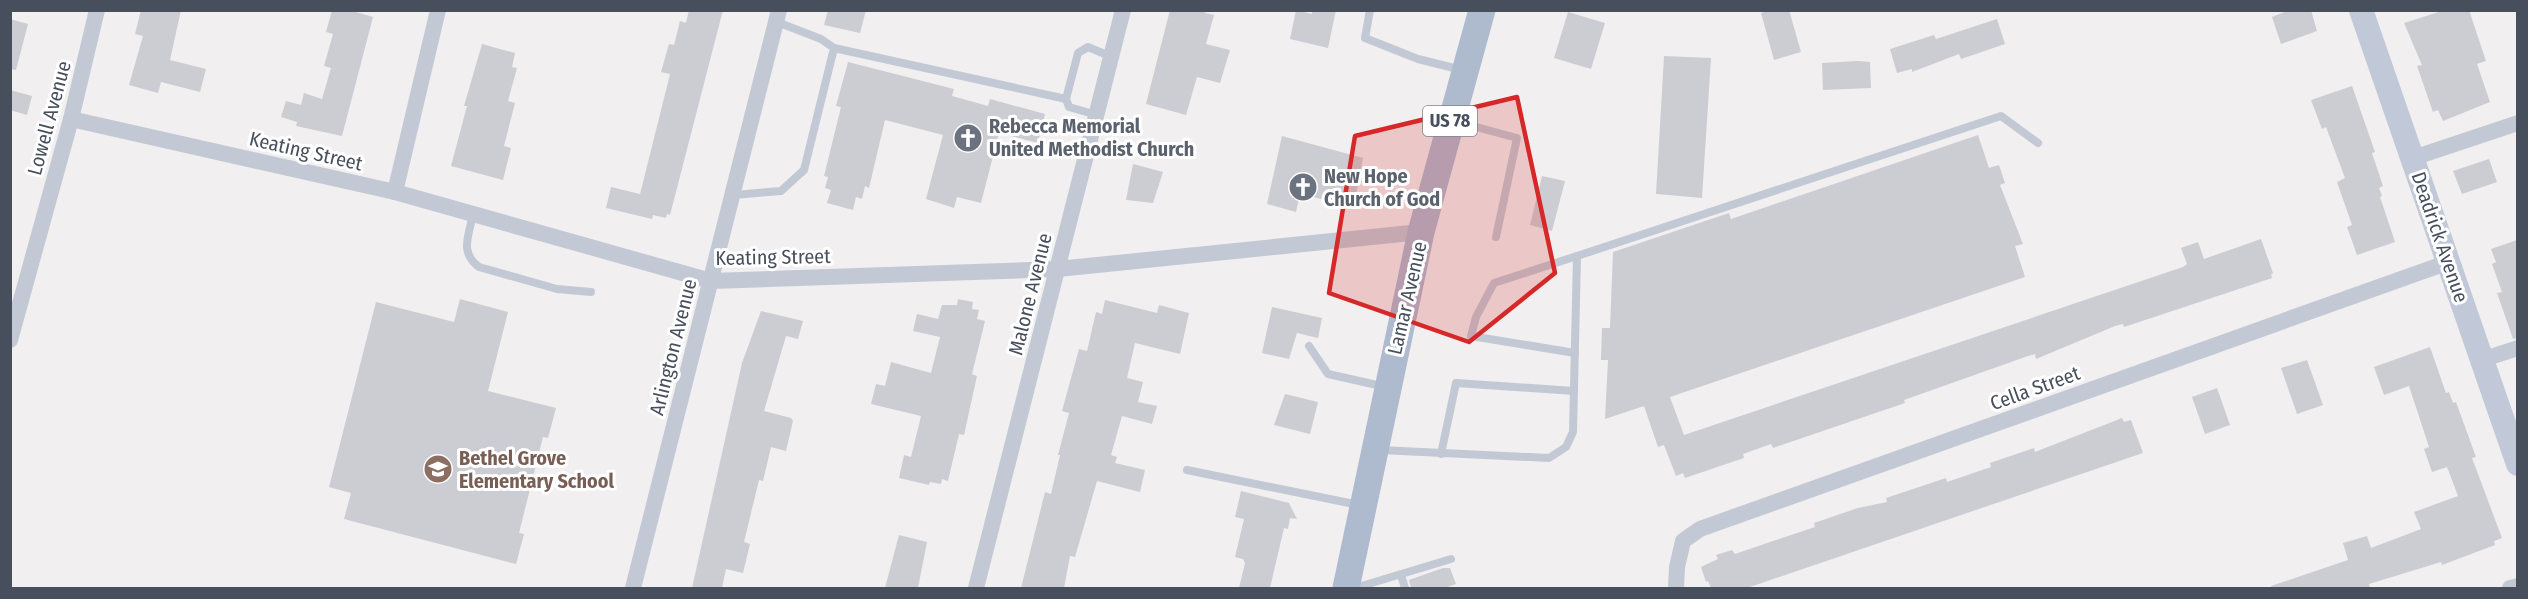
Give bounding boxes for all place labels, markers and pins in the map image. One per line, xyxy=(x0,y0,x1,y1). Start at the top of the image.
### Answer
place label: Rebecca Memorial United Methodist Church xyxy=(989,114,1194,161)
church icon: Rebecca Memorial United Methodist Church xyxy=(952,122,984,154)
place label: New Hope Church of God xyxy=(1324,164,1440,211)
church icon: New Hope Church of God xyxy=(1287,171,1319,203)
place label: Bethel Grove Elementary School xyxy=(459,446,614,493)
school or university icon: Bethel Grove Elementary School xyxy=(422,453,454,485)

